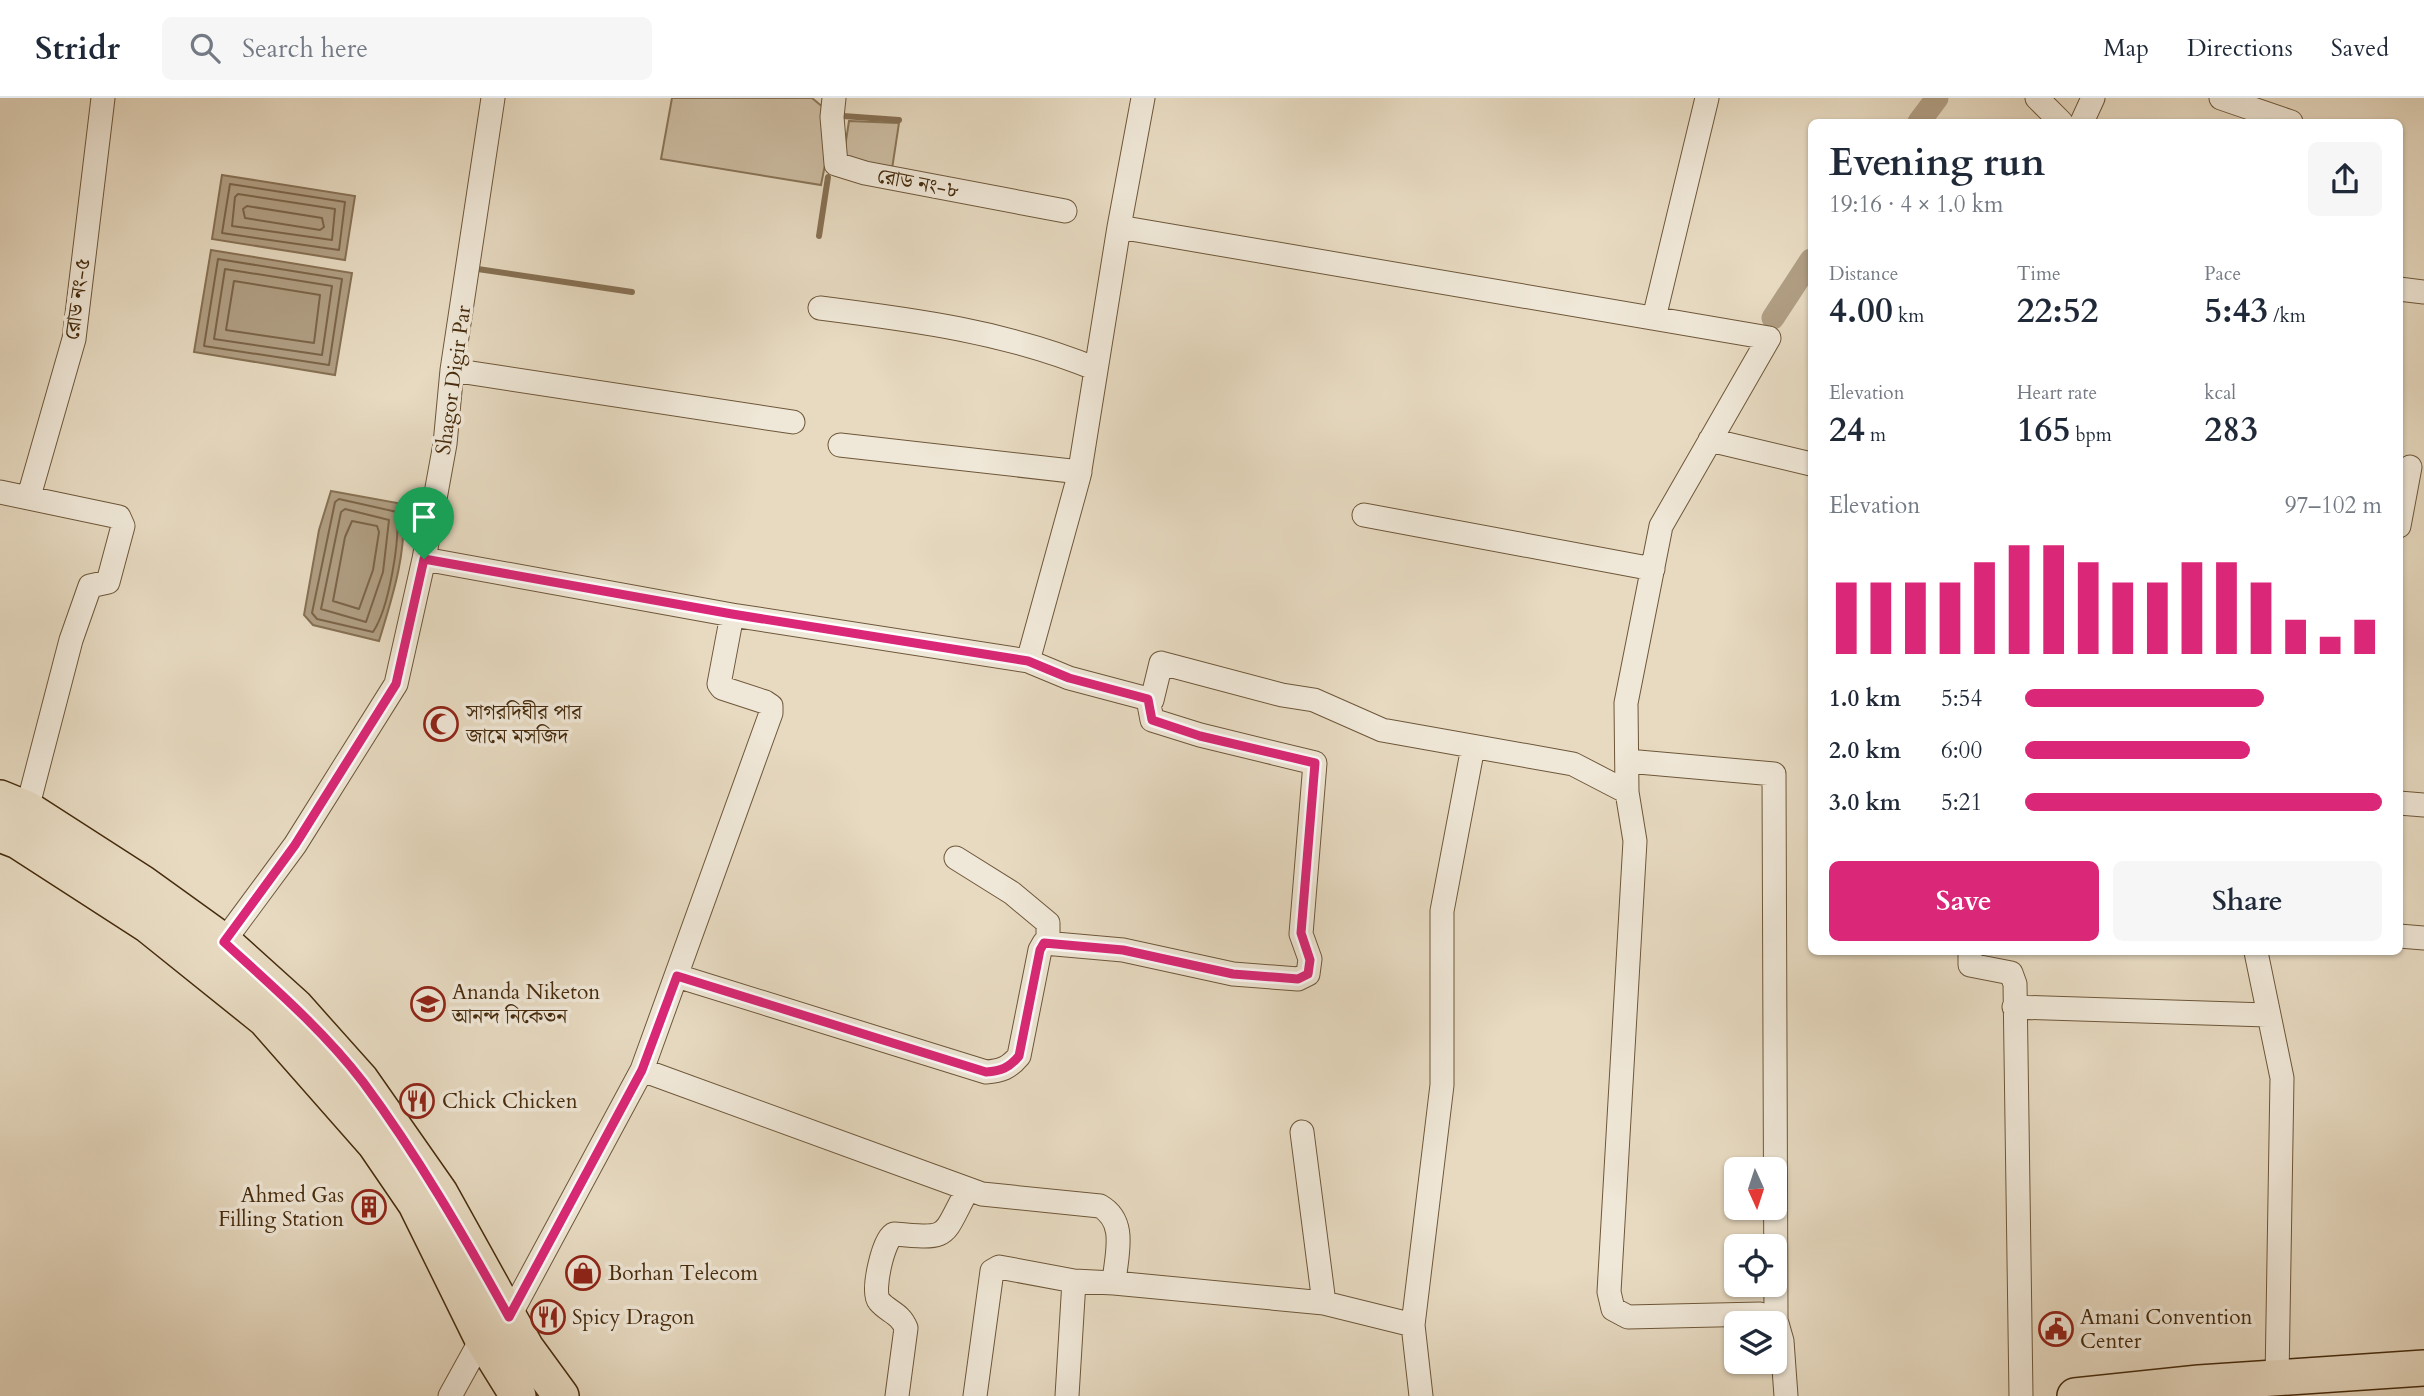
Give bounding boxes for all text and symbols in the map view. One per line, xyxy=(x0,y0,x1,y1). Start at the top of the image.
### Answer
search box xyxy=(162,17,652,80)
text: Stridr xyxy=(35,26,120,71)
icon: search xyxy=(186,29,224,67)
text: Search here xyxy=(242,31,368,66)
text: Map xyxy=(2103,32,2149,65)
text: Directions xyxy=(2187,32,2293,65)
text: Saved xyxy=(2331,32,2389,65)
text: Evening run xyxy=(1829,137,2045,189)
button: share xyxy=(2308,142,2382,216)
street label: রোড নং-৮ xyxy=(874,161,962,206)
text: 19:16 · 4 × 1.0 km xyxy=(1829,189,2003,220)
street label: রোড নং-৫ xyxy=(57,256,98,342)
text: Distance xyxy=(1829,261,1898,287)
text: Time xyxy=(2017,261,2061,287)
text: Pace xyxy=(2204,261,2241,287)
text: 4.00 xyxy=(1829,287,1893,335)
text: 22:52 xyxy=(2017,287,2099,335)
text: 5:43 xyxy=(2204,287,2268,335)
street label: Shagor Digir Par xyxy=(429,303,478,457)
text: km xyxy=(1893,303,1924,329)
text: /km xyxy=(2268,303,2306,329)
text: Elevation xyxy=(1829,380,1904,406)
text: Heart rate xyxy=(2017,380,2097,406)
text: kcal xyxy=(2204,380,2236,406)
text: 24 xyxy=(1829,406,1865,454)
text: 165 xyxy=(2017,406,2070,454)
text: 283 xyxy=(2204,406,2258,454)
text: m xyxy=(1865,422,1886,448)
text: bpm xyxy=(2070,422,2112,448)
pin xyxy=(394,487,454,559)
text: Elevation xyxy=(1829,490,1920,521)
text: 97–102 m xyxy=(2285,490,2382,521)
icon: arrive xyxy=(405,498,443,536)
text: 1.0 km xyxy=(1829,683,1901,714)
text: 5:54 xyxy=(1941,683,1982,714)
place label: সাগরদিঘীর পার জামে মসজিদ xyxy=(465,698,583,751)
mosque icon: সাগরদিঘীর পার জামে মসজিদ xyxy=(422,705,460,743)
text: 2.0 km xyxy=(1829,735,1901,766)
text: 6:00 xyxy=(1941,735,1982,766)
text: 3.0 km xyxy=(1829,787,1901,818)
text: 5:21 xyxy=(1941,787,1982,818)
button: Save xyxy=(1829,861,2099,941)
button: Share xyxy=(2113,861,2382,941)
place label: Ananda Niketon আনন্দ নিকেতন xyxy=(451,978,600,1031)
school or university icon: Ananda Niketon আনন্দ নিকেতন xyxy=(409,985,447,1023)
restaurant icon: Chick Chicken xyxy=(398,1082,436,1120)
place label: Chick Chicken xyxy=(442,1087,578,1116)
north arrow xyxy=(1724,1157,1787,1220)
map controls xyxy=(1724,1157,1787,1374)
place label: Ahmed Gas Filling Station xyxy=(218,1181,344,1234)
building icon: Ahmed Gas Filling Station xyxy=(350,1188,388,1226)
button: locate xyxy=(1724,1234,1787,1297)
shop icon: Borhan Telecom xyxy=(564,1254,602,1292)
place label: Borhan Telecom xyxy=(608,1259,758,1288)
restaurant icon: Spicy Dragon xyxy=(529,1298,567,1336)
place label: Spicy Dragon xyxy=(572,1303,695,1332)
place label: Amani Convention Center xyxy=(2080,1303,2253,1356)
public building icon: Amani Convention Center xyxy=(2037,1310,2075,1348)
button: layers xyxy=(1724,1311,1787,1374)

